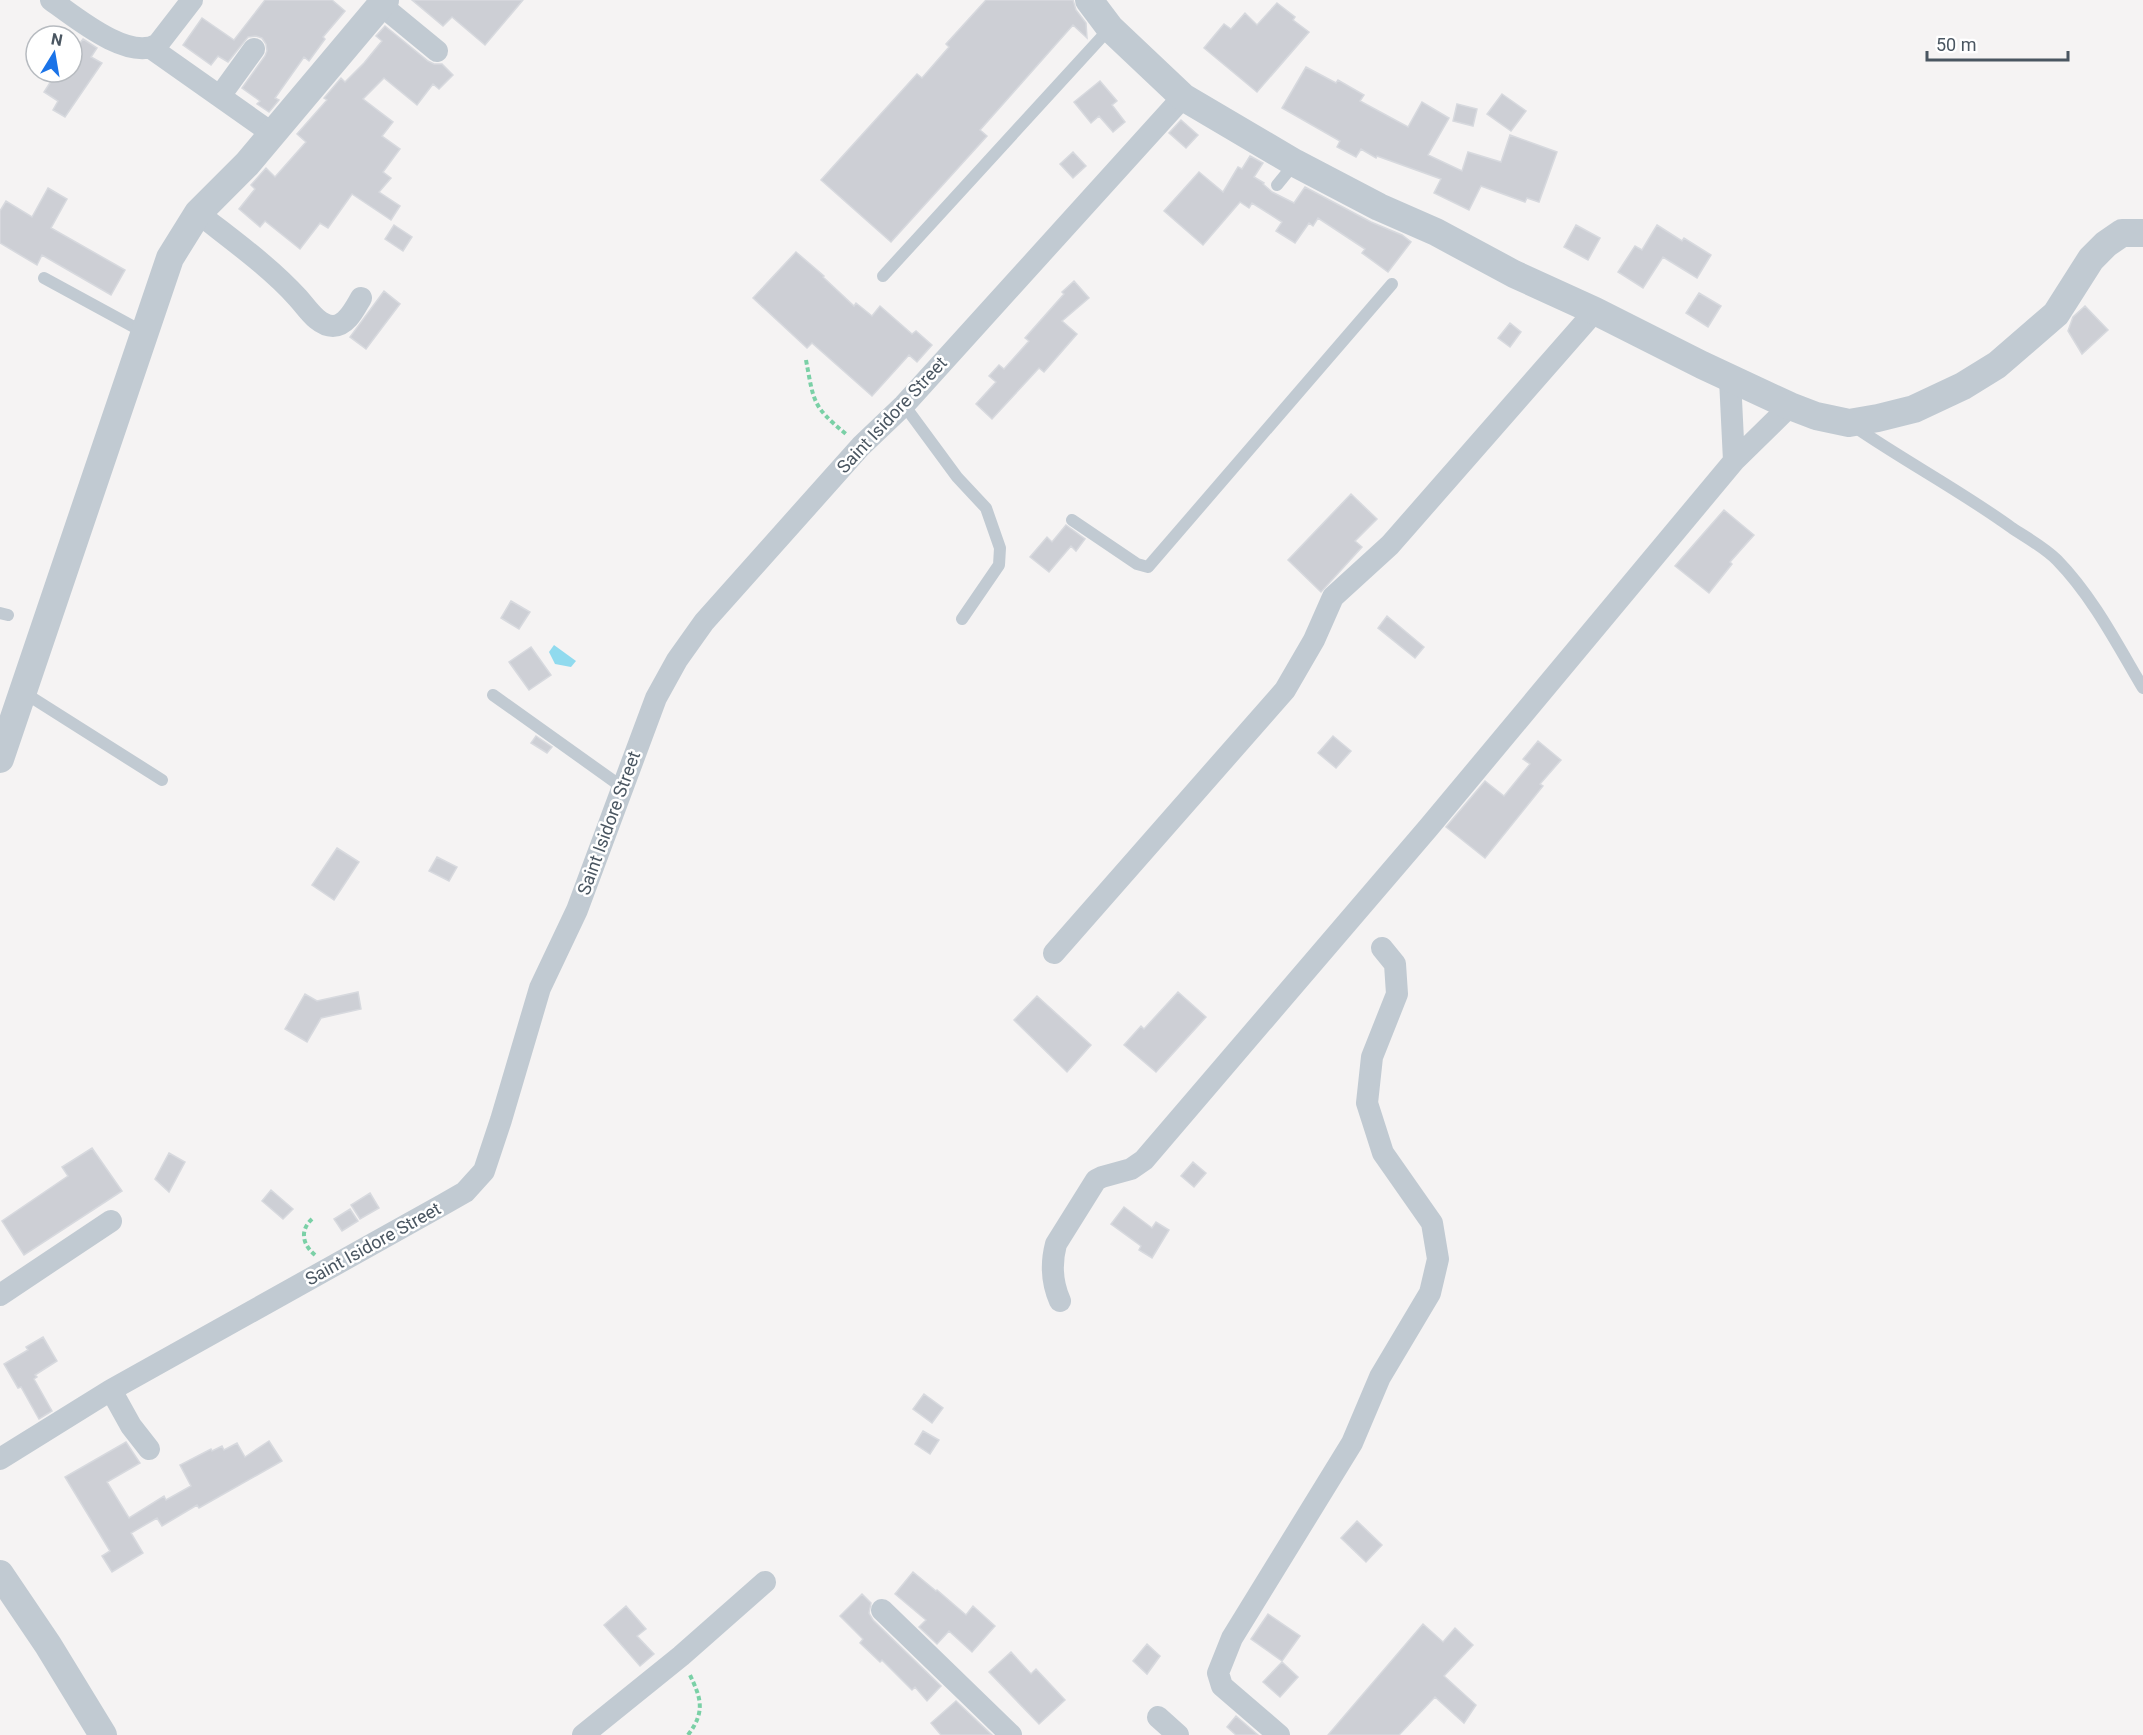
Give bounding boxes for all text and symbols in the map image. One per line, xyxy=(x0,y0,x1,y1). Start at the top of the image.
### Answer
north arrow xyxy=(24,24,84,84)
scale bar xyxy=(1927,24,2068,62)
text: N xyxy=(49,29,64,50)
text: 50 m xyxy=(1936,34,1976,55)
street label: Saint Isidore Street xyxy=(832,352,951,477)
street label: Saint Isidore Street xyxy=(573,748,644,898)
street label: Saint Isidore Street xyxy=(301,1198,444,1289)

